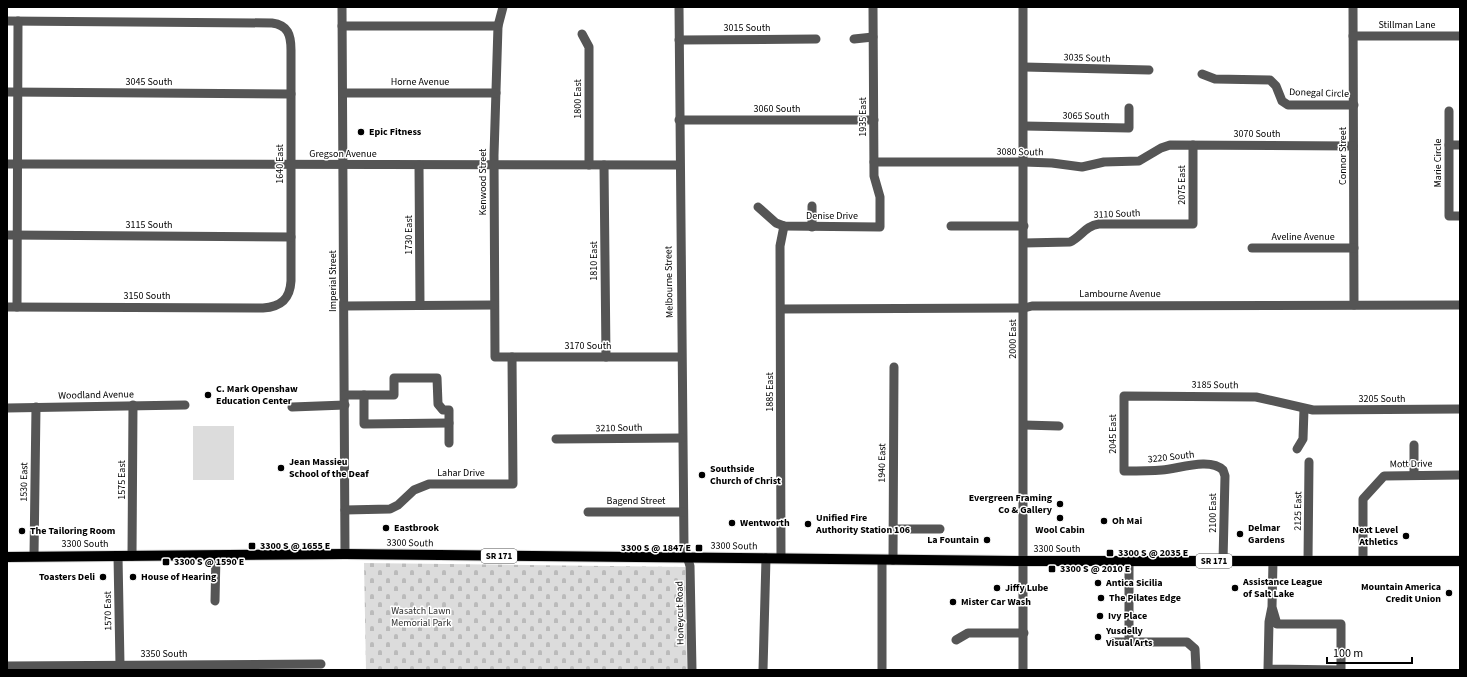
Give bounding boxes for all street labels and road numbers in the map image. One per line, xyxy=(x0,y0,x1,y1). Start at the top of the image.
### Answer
street label: Stillman Lane xyxy=(1378,18,1436,32)
street label: 3015 South xyxy=(724,21,770,35)
street label: 3035 South xyxy=(1063,50,1111,66)
street label: 3045 South xyxy=(126,75,172,89)
street label: Horne Avenue xyxy=(391,75,449,89)
street label: 1800 East xyxy=(571,79,585,119)
street label: Donegal Circle xyxy=(1289,85,1349,101)
street label: 1935 East xyxy=(856,97,870,137)
street label: 3060 South xyxy=(754,102,800,116)
street label: 3065 South xyxy=(1062,109,1110,123)
street label: Connor Street xyxy=(1336,126,1350,185)
street label: 3070 South xyxy=(1234,127,1280,141)
street label: Marie Circle xyxy=(1431,139,1445,187)
street label: 1640 East xyxy=(273,144,287,184)
street label: 3080 South xyxy=(996,145,1044,159)
street label: Gregson Avenue xyxy=(309,147,377,161)
street label: Kenwood Street xyxy=(476,148,490,215)
street label: 2075 East xyxy=(1175,165,1189,205)
street label: 3110 South xyxy=(1093,206,1141,222)
street label: Denise Drive xyxy=(806,209,858,223)
street label: 1730 East xyxy=(402,215,416,255)
street label: 3115 South xyxy=(126,218,172,232)
street label: Aveline Avenue xyxy=(1271,230,1335,244)
street label: 1810 East xyxy=(587,241,601,281)
street label: Melbourne Street xyxy=(661,245,677,318)
street label: Imperial Street xyxy=(326,249,340,312)
street label: Lambourne Avenue xyxy=(1079,287,1161,301)
street label: 3150 South xyxy=(124,289,170,303)
street label: 2000 East xyxy=(1006,319,1020,359)
street label: 3170 South xyxy=(565,339,611,353)
street label: 1885 East xyxy=(763,372,777,412)
street label: 3185 South xyxy=(1191,378,1239,392)
street label: Woodland Avenue xyxy=(58,387,134,403)
street label: 3205 South xyxy=(1359,392,1405,406)
street label: 2045 East xyxy=(1106,414,1120,454)
street label: 3210 South xyxy=(595,421,643,435)
street label: 1940 East xyxy=(875,442,889,483)
street label: 3220 South xyxy=(1147,448,1195,466)
street label: Mott Drive xyxy=(1390,457,1433,471)
street label: 1575 East xyxy=(115,460,129,500)
street label: 1530 East xyxy=(17,461,31,502)
street label: Lahar Drive xyxy=(437,466,485,480)
street label: 2125 East xyxy=(1291,490,1305,531)
street label: 2100 East xyxy=(1206,493,1220,533)
street label: Bagend Street xyxy=(607,494,666,508)
street label: 3300 South xyxy=(386,536,434,550)
street label: 3300 South xyxy=(62,537,108,551)
street label: 3300 South xyxy=(710,539,758,553)
street label: 3300 South xyxy=(1034,542,1080,556)
road number: SR 171 xyxy=(481,549,517,563)
road number: SR 171 xyxy=(1196,554,1232,568)
street label: Honeycut Road xyxy=(672,581,688,645)
street label: 1570 East xyxy=(101,590,115,631)
street label: 3350 South xyxy=(141,647,187,661)

